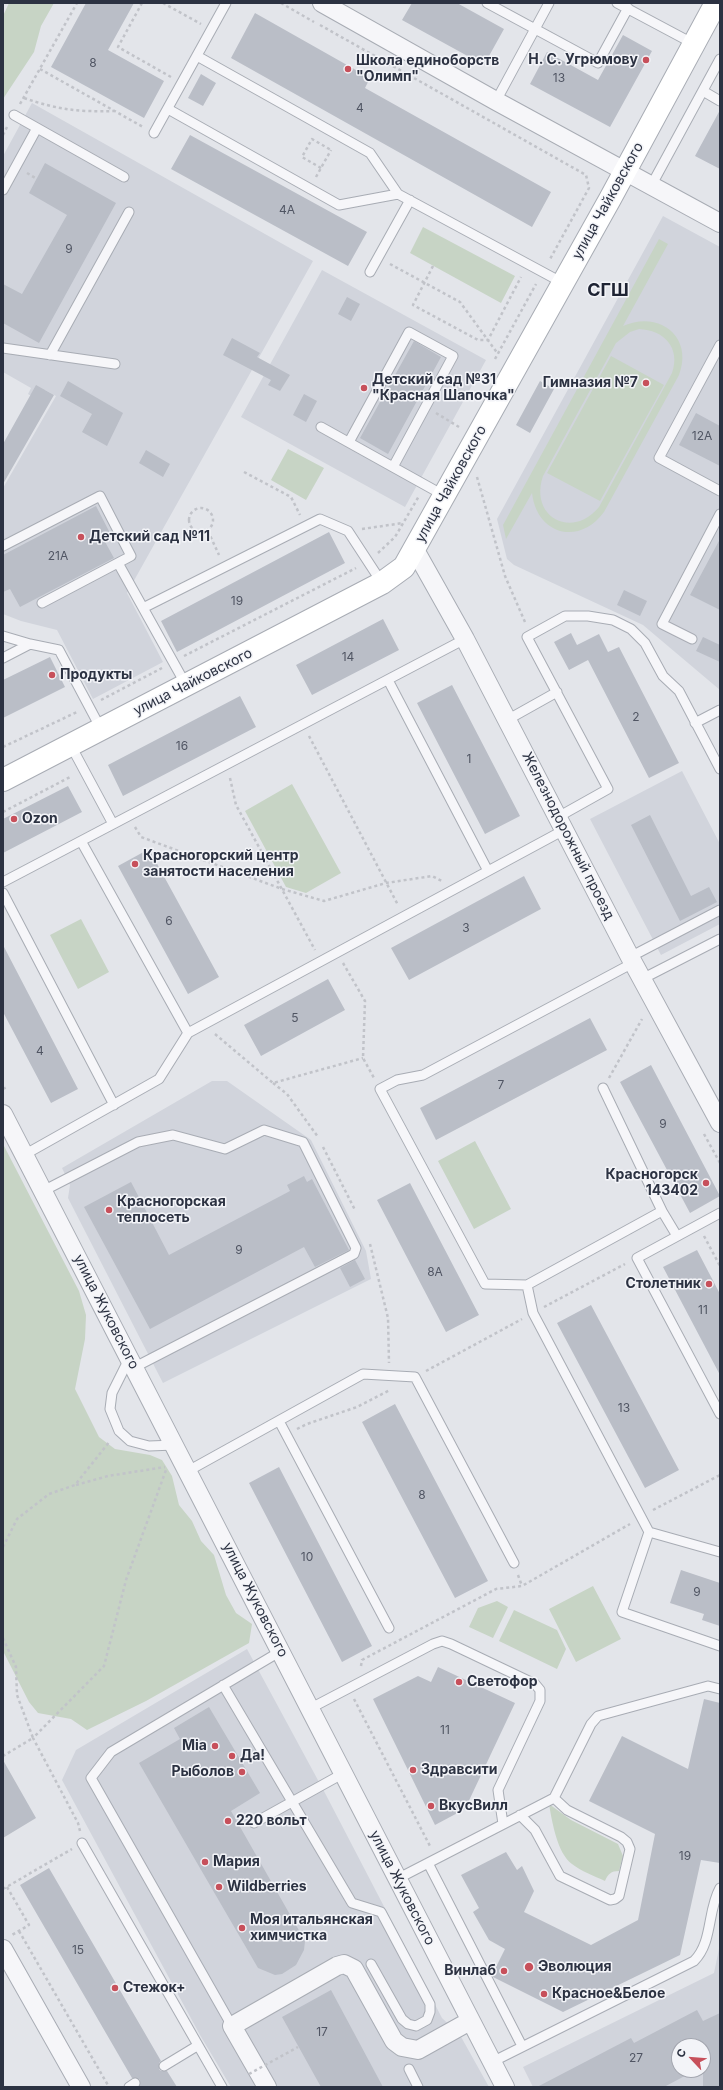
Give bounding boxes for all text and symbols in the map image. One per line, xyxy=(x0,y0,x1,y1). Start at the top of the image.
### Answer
place label: Н. С. Угрюмову xyxy=(528,52,638,68)
place label: Школа единоборств "Олимп" xyxy=(356,53,499,86)
marker: Н. С. Угрюмову xyxy=(641,55,651,65)
house number: 8 xyxy=(89,56,97,70)
marker: Школа единоборств "Олимп" xyxy=(343,64,353,74)
house number: 13 xyxy=(553,71,565,85)
house number: 4 xyxy=(356,101,364,115)
street label: улица Чайковского xyxy=(569,140,647,262)
house number: 4А xyxy=(279,203,295,217)
house number: 9 xyxy=(65,242,73,256)
district label: СГШ xyxy=(587,280,629,302)
place label: Детский сад №31 "Красная Шапочка" xyxy=(372,372,515,404)
place label: Гимназия №7 xyxy=(543,375,638,391)
marker: Гимназия №7 xyxy=(641,378,651,388)
marker: Детский сад №31 "Красная Шапочка" xyxy=(359,383,369,393)
street label: улица Чайковского xyxy=(412,423,490,545)
house number: 12А xyxy=(692,429,712,443)
place label: Детский сад №11 xyxy=(89,529,210,545)
marker: Детский сад №11 xyxy=(76,532,86,542)
house number: 21А xyxy=(48,549,68,563)
house number: 19 xyxy=(231,594,243,608)
street label: улица Чайковского xyxy=(131,645,255,719)
house number: 14 xyxy=(342,650,354,664)
place label: Продукты xyxy=(60,667,132,683)
marker: Продукты xyxy=(47,670,57,680)
house number: 2 xyxy=(632,710,640,724)
house number: 16 xyxy=(176,739,188,753)
street label: Железнодорожный проезд xyxy=(518,749,618,923)
house number: 1 xyxy=(467,752,471,766)
place label: Ozon xyxy=(22,811,58,827)
marker: Ozon xyxy=(9,814,19,824)
place label: Красногорский центр занятости населения xyxy=(143,848,299,880)
marker: Красногорский центр занятости населения xyxy=(130,859,140,869)
house number: 6 xyxy=(165,914,173,928)
house number: 3 xyxy=(462,921,470,935)
house number: 5 xyxy=(291,1011,299,1025)
house number: 4 xyxy=(36,1044,44,1058)
house number: 7 xyxy=(498,1078,504,1092)
house number: 9 xyxy=(659,1117,667,1131)
place label: Красногорск 143402 xyxy=(605,1167,698,1200)
marker: Красногорск 143402 xyxy=(701,1178,711,1188)
place label: Красногорская теплосеть xyxy=(117,1194,226,1226)
marker: Красногорская теплосеть xyxy=(104,1205,114,1215)
house number: 9 xyxy=(235,1243,243,1257)
street label: улица Жуковского xyxy=(70,1252,142,1372)
house number: 8А xyxy=(427,1265,443,1279)
place label: Столетник xyxy=(626,1276,701,1292)
marker: Столетник xyxy=(704,1279,714,1289)
house number: 11 xyxy=(698,1303,708,1317)
house number: 13 xyxy=(618,1401,630,1415)
house number: 8 xyxy=(418,1488,426,1502)
street label: улица Жуковского xyxy=(219,1540,291,1660)
house number: 10 xyxy=(301,1550,313,1564)
house number: 9 xyxy=(693,1585,701,1599)
place label: Светофор xyxy=(467,1674,538,1690)
marker: Светофор xyxy=(454,1677,464,1687)
house number: 11 xyxy=(440,1723,450,1737)
place label: Mia xyxy=(182,1738,207,1754)
marker: Mia xyxy=(210,1741,220,1751)
place label: Да! xyxy=(240,1748,265,1764)
marker: Да! xyxy=(227,1751,237,1761)
place label: Здравсити xyxy=(421,1762,497,1778)
place label: Рыболов xyxy=(171,1764,234,1780)
marker: Здравсити xyxy=(408,1765,418,1775)
marker: Рыболов xyxy=(237,1767,247,1777)
place label: ВкусВилл xyxy=(439,1798,508,1814)
marker: ВкусВилл xyxy=(426,1801,436,1811)
place label: 220 вольт xyxy=(236,1813,307,1829)
marker: 220 вольт xyxy=(223,1816,233,1826)
street label: улица Жуковского xyxy=(366,1828,438,1948)
house number: 19 xyxy=(679,1849,691,1863)
place label: Мария xyxy=(213,1854,260,1870)
marker: Мария xyxy=(200,1857,210,1867)
place label: Wildberries xyxy=(227,1879,307,1895)
marker: Wildberries xyxy=(214,1882,224,1892)
place label: Моя итальянская химчистка xyxy=(250,1912,373,1944)
marker: Моя итальянская химчистка xyxy=(237,1923,247,1933)
house number: 15 xyxy=(72,1943,84,1957)
place label: Эволюция xyxy=(538,1959,612,1975)
marker: Эволюция xyxy=(523,1961,535,1973)
place label: Винлаб xyxy=(444,1963,496,1979)
marker: Винлаб xyxy=(499,1966,509,1976)
place label: Стежок+ xyxy=(123,1980,185,1996)
marker: Стежок+ xyxy=(110,1983,120,1993)
place label: Красное&Белое xyxy=(552,1986,665,2002)
marker: Красное&Белое xyxy=(539,1989,549,1999)
house number: 17 xyxy=(316,2025,328,2039)
north arrow xyxy=(671,2038,711,2078)
text: С xyxy=(673,2046,689,2060)
house number: 27 xyxy=(629,2051,643,2065)

